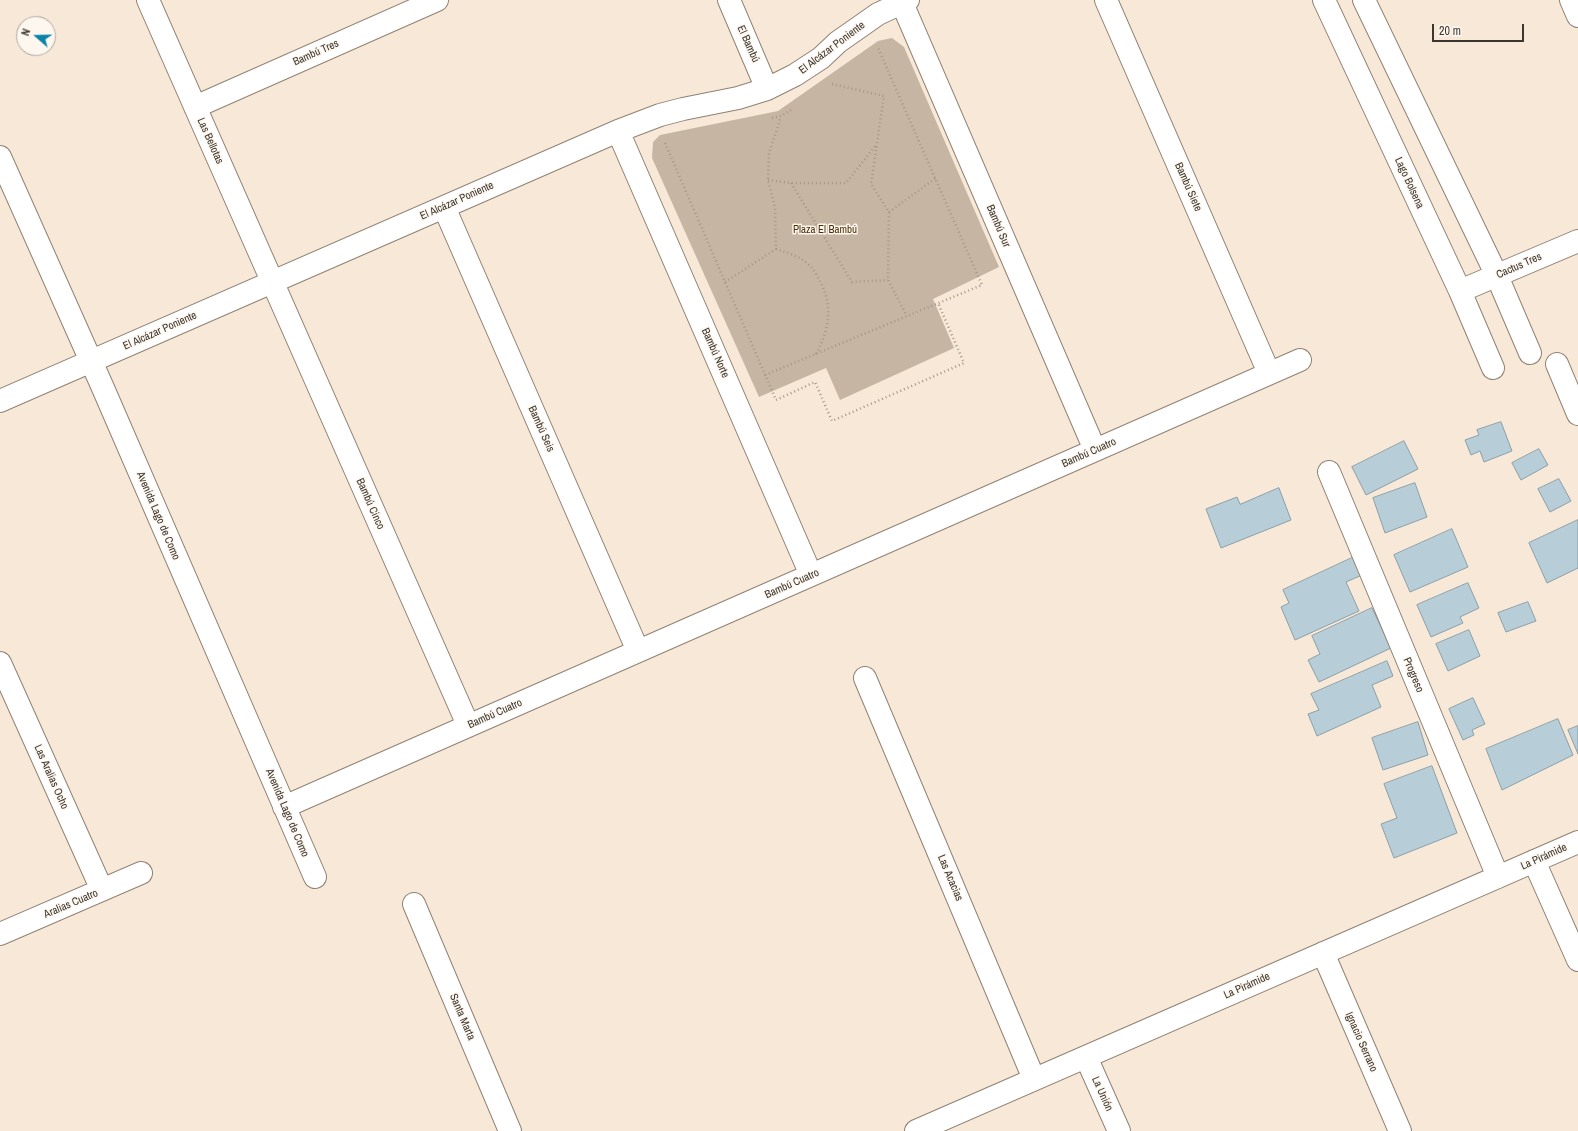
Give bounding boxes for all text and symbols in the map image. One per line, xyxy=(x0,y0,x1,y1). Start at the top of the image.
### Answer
north arrow xyxy=(16,16,56,56)
scale bar xyxy=(1434,16,1526,42)
street label: El Alcázar Poniente xyxy=(796,19,868,77)
street label: El Bambú xyxy=(734,23,762,65)
text: 20 m xyxy=(1439,23,1461,39)
text: N xyxy=(18,27,33,38)
street label: Bambú Tres xyxy=(291,37,341,69)
street label: Las Bellotas xyxy=(194,116,226,166)
street label: Lago Bolsena xyxy=(1391,155,1427,211)
street label: Bambú Siete xyxy=(1171,160,1205,214)
street label: El Alcázar Poniente xyxy=(418,179,496,223)
street label: Bambú Sur xyxy=(983,203,1013,249)
park label: Plaza El Bambú xyxy=(793,223,857,237)
street label: Cactus Tres xyxy=(1494,250,1544,282)
street label: El Alcázar Poniente xyxy=(121,309,199,353)
street label: Bambú Norte xyxy=(698,326,732,380)
street label: Bambú Seis xyxy=(525,404,557,454)
street label: Bambú Cuatro xyxy=(1060,435,1118,471)
street label: Avenida Lago de Como xyxy=(133,470,183,562)
street label: Bambú Cinco xyxy=(353,476,387,532)
street label: Bambú Cuatro xyxy=(763,566,821,602)
street label: Progreso xyxy=(1400,656,1426,694)
street label: Bambú Cuatro xyxy=(466,696,524,732)
street label: Las Aralias Ocho xyxy=(31,743,71,811)
street label: Avenida Lago de Como xyxy=(262,767,312,859)
street label: La Pirámide xyxy=(1519,841,1569,873)
street label: Las Acacias xyxy=(934,853,966,903)
street label: Aralias Cuatro xyxy=(42,887,100,921)
street label: La Pirámide xyxy=(1222,970,1272,1002)
street label: Santa Marta xyxy=(446,992,478,1042)
street label: Ignacio Serrano xyxy=(1342,1010,1380,1074)
street label: La Unión xyxy=(1089,1075,1115,1113)

